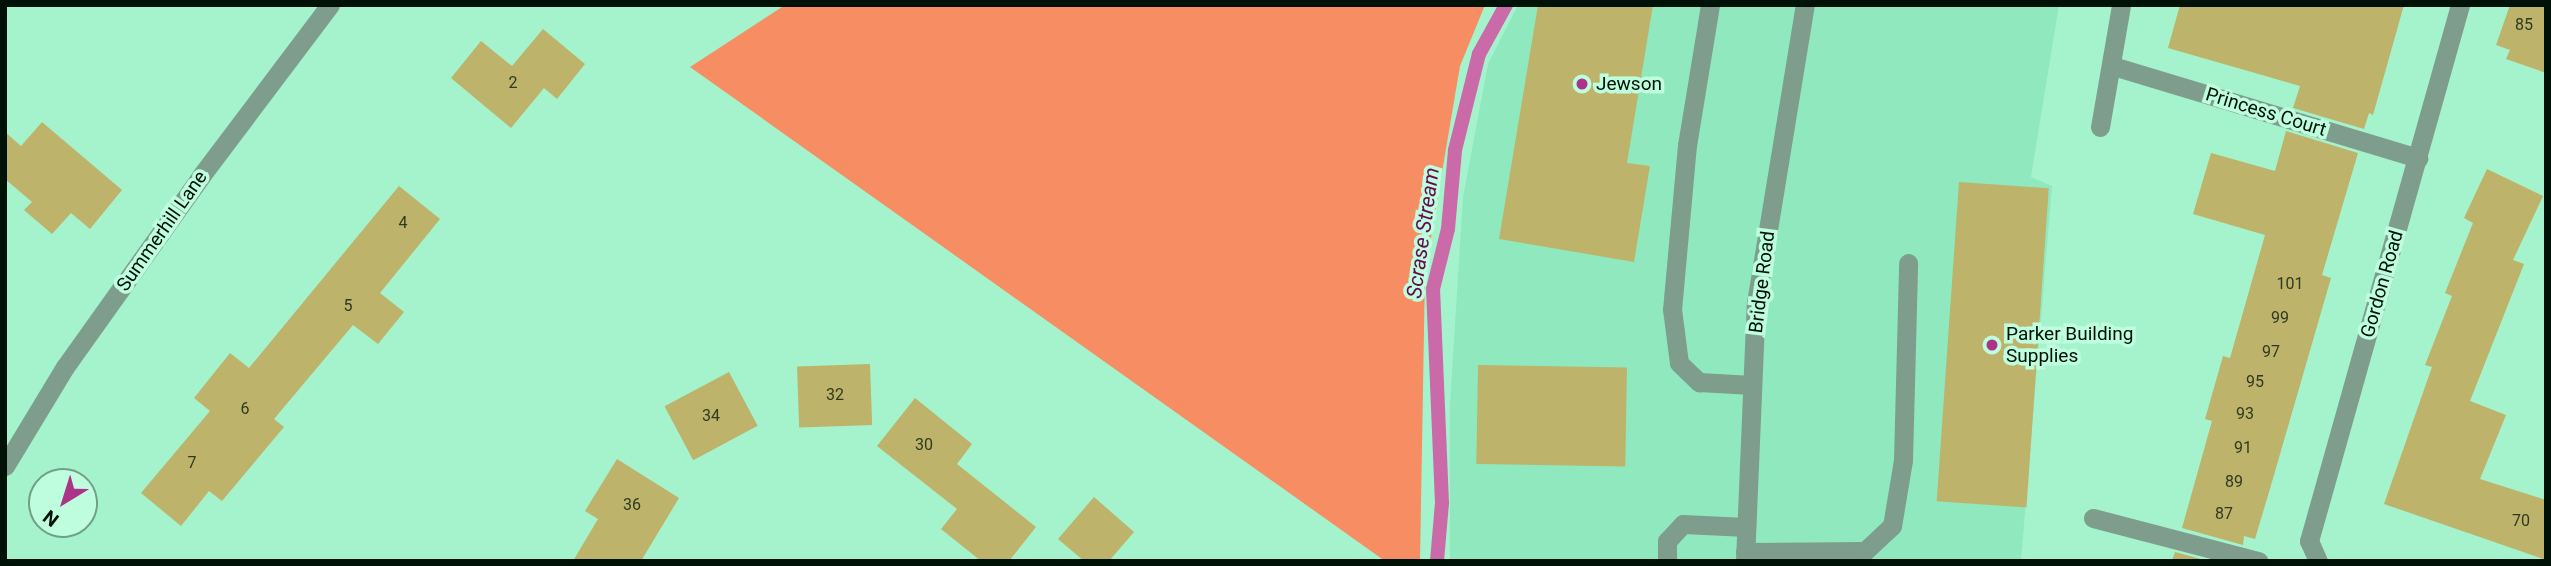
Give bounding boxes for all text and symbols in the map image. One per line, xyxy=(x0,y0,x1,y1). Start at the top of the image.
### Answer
house number: 85 xyxy=(2515,15,2533,35)
house number: 2 xyxy=(509,73,517,93)
place label: Jewson xyxy=(1596,73,1662,95)
marker: Jewson xyxy=(1574,76,1590,92)
street label: Princess Court xyxy=(2203,83,2329,141)
street label: Summerhill Lane xyxy=(112,166,212,296)
water label: Scrase Stream xyxy=(1401,166,1445,300)
house number: 4 xyxy=(399,213,407,233)
street label: Gordon Road xyxy=(2356,228,2408,340)
street label: Bridge Road xyxy=(1744,230,1780,334)
house number: 101 xyxy=(2277,274,2303,294)
house number: 5 xyxy=(344,296,352,316)
house number: 99 xyxy=(2271,308,2289,328)
place label: Parker Building Supplies xyxy=(2006,323,2133,367)
marker: Parker Building Supplies xyxy=(1984,337,2000,353)
house number: 97 xyxy=(2262,342,2280,362)
house number: 95 xyxy=(2246,372,2264,392)
house number: 32 xyxy=(826,385,844,405)
house number: 6 xyxy=(241,399,249,419)
house number: 93 xyxy=(2236,404,2254,424)
house number: 34 xyxy=(702,406,720,426)
house number: 30 xyxy=(915,435,933,455)
house number: 91 xyxy=(2234,438,2252,458)
house number: 7 xyxy=(188,453,196,473)
north arrow xyxy=(28,468,98,538)
house number: 89 xyxy=(2225,472,2243,492)
house number: 36 xyxy=(623,495,641,515)
house number: 87 xyxy=(2215,504,2233,524)
text: N xyxy=(39,505,63,532)
house number: 70 xyxy=(2512,511,2530,531)

